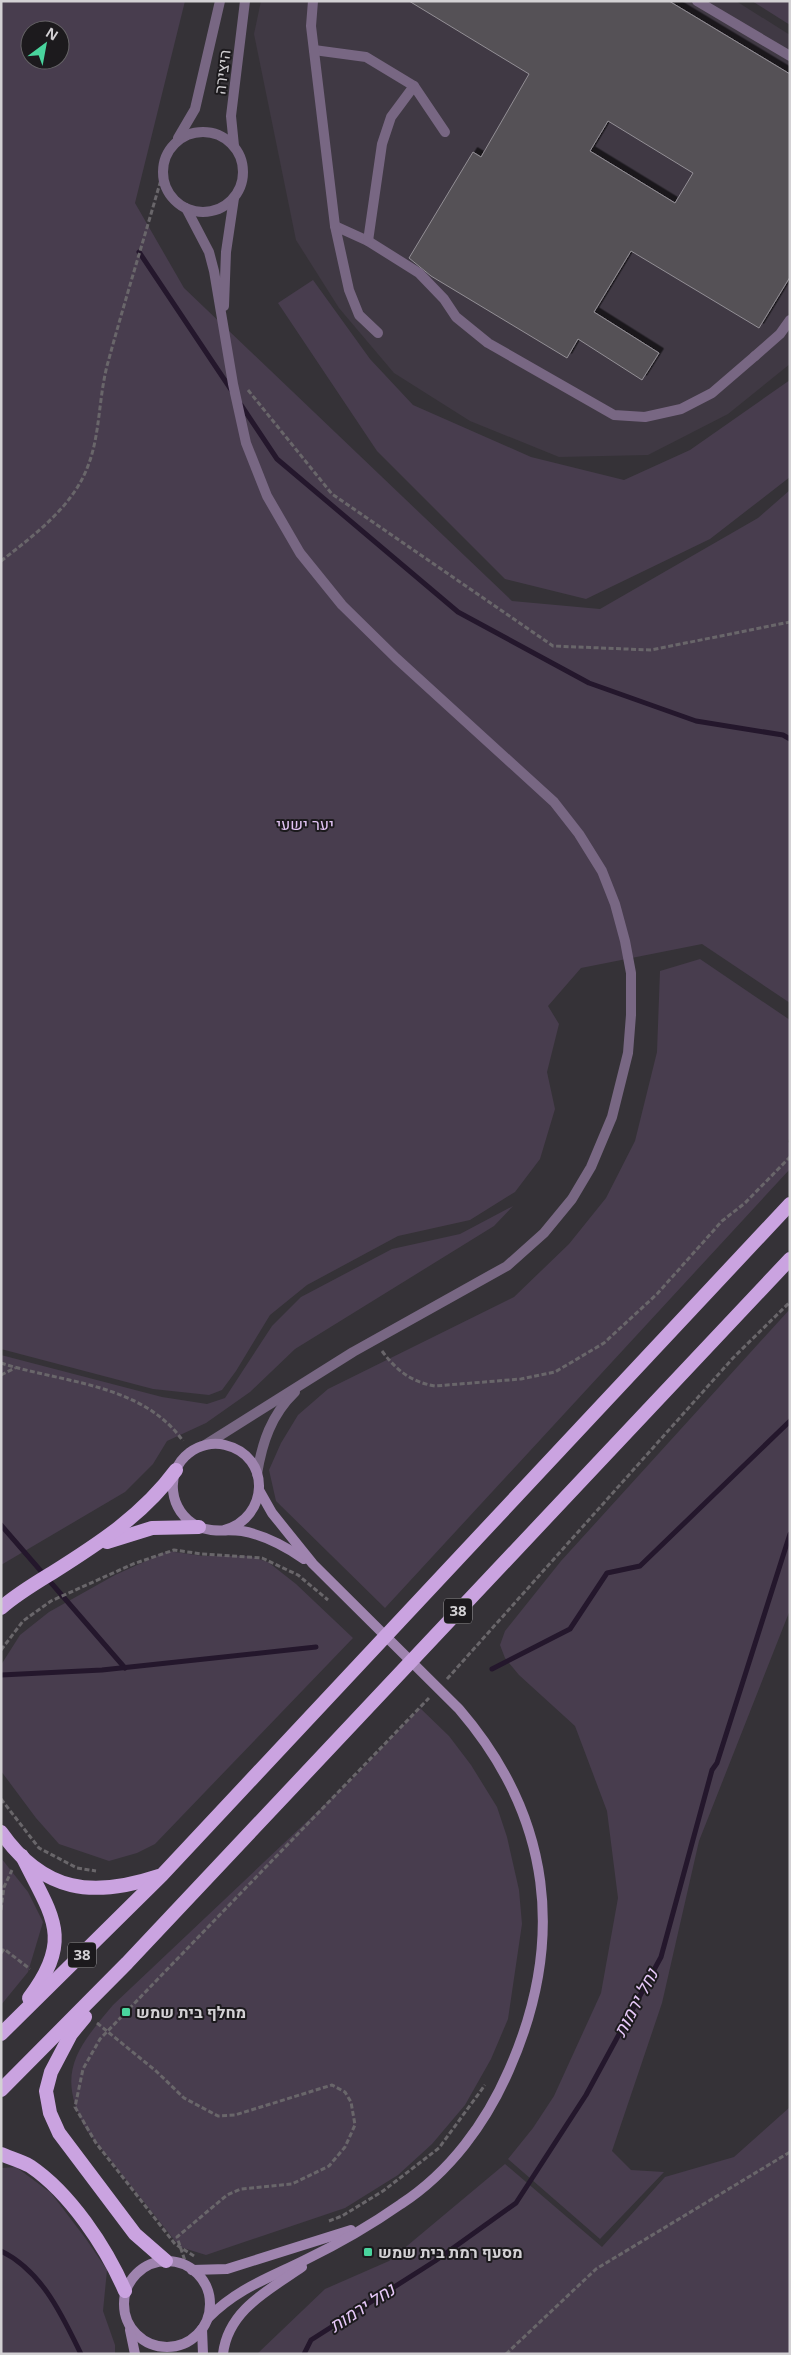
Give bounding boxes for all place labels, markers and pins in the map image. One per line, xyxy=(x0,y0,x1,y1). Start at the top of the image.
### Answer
place label: מחלף בית שמש xyxy=(136,2001,246,2023)
marker: מחלף בית שמש xyxy=(120,2006,132,2018)
place label: מסעף רמת בית שמש xyxy=(378,2241,523,2263)
marker: מסעף רמת בית שמש xyxy=(362,2246,374,2258)

